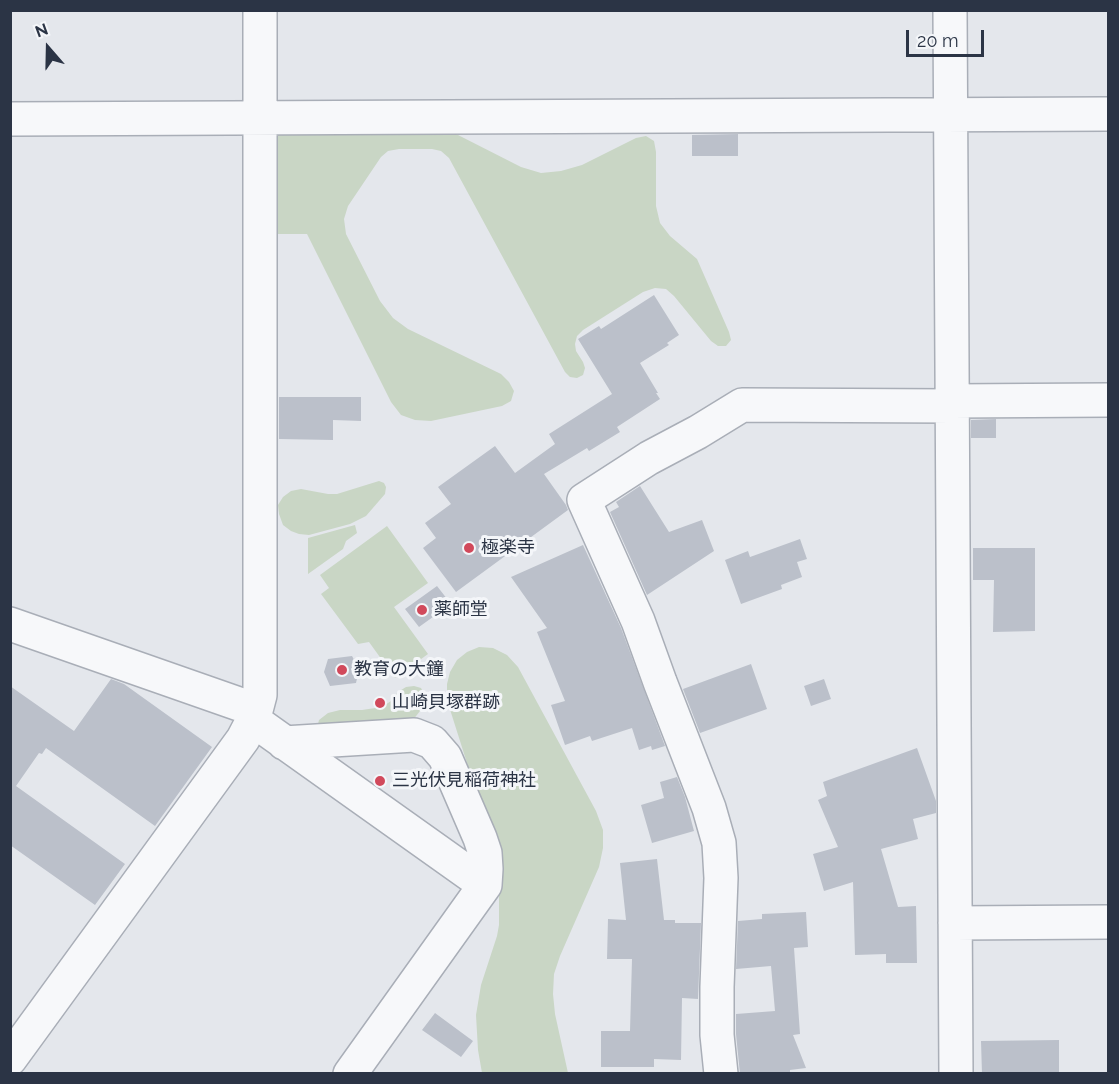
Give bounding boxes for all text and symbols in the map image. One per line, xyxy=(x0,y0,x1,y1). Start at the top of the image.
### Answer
north arrow xyxy=(18,18,78,78)
scale bar xyxy=(909,18,987,56)
text: N xyxy=(33,20,51,42)
text: 20 m xyxy=(917,30,959,51)
place label: 極楽寺 xyxy=(481,537,535,559)
marker: 極楽寺 xyxy=(462,541,476,555)
place label: 薬師堂 xyxy=(434,599,488,621)
marker: 薬師堂 xyxy=(415,603,429,617)
place label: 教育の大鐘 xyxy=(354,659,444,681)
marker: 教育の大鐘 xyxy=(335,663,349,677)
place label: 山崎貝塚群跡 xyxy=(392,692,500,714)
marker: 山崎貝塚群跡 xyxy=(373,696,387,710)
place label: 三光伏見稲荷神社 xyxy=(392,770,536,792)
marker: 三光伏見稲荷神社 xyxy=(373,774,387,788)

